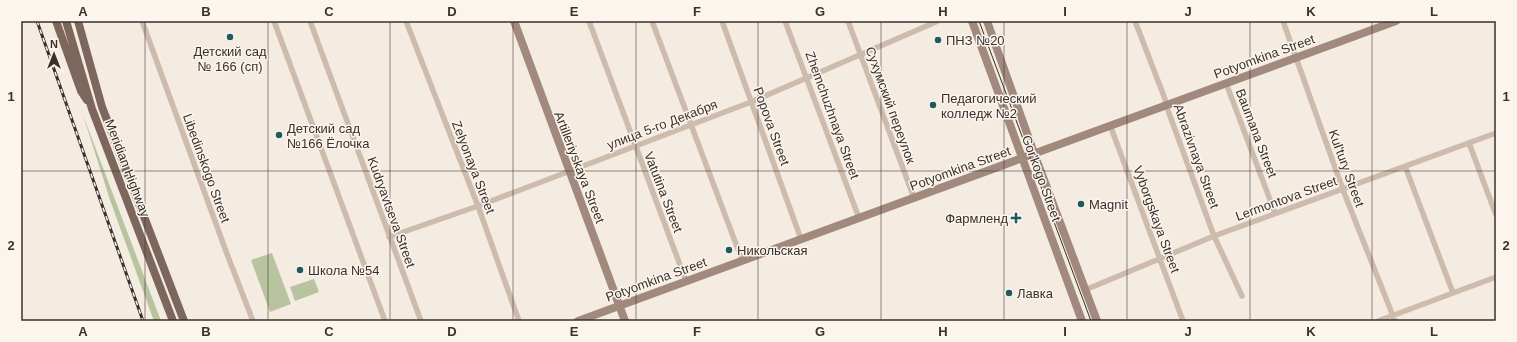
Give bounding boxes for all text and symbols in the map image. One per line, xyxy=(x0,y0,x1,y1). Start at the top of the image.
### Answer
text: A xyxy=(78,4,88,19)
text: B xyxy=(201,4,211,19)
text: C xyxy=(324,4,334,19)
text: D xyxy=(447,4,457,19)
text: E xyxy=(570,4,579,19)
text: F xyxy=(693,4,701,19)
text: G xyxy=(815,4,825,19)
text: H xyxy=(938,4,948,19)
text: I xyxy=(1063,4,1067,19)
text: J xyxy=(1184,4,1192,19)
text: K xyxy=(1306,4,1316,19)
text: L xyxy=(1430,4,1438,19)
street label: Potyomkina Street xyxy=(1212,31,1317,82)
marker: Детский сад № 166 (сп) xyxy=(225,32,235,42)
place label: ПНЗ №20 xyxy=(946,33,1005,48)
north arrow xyxy=(34,34,74,74)
marker: ПНЗ №20 xyxy=(933,35,943,45)
text: N xyxy=(50,38,58,50)
place label: Детский сад № 166 (сп) xyxy=(193,44,267,74)
street label: Сухумский переулок xyxy=(862,45,919,166)
street label: Zhemchuzhnaya Street xyxy=(802,49,863,181)
street label: Popova Street xyxy=(750,85,793,168)
street label: Baumana Street xyxy=(1233,87,1281,180)
text: 1 xyxy=(7,89,15,104)
text: 1 xyxy=(1502,89,1510,104)
place label: Педагогический колледж №2 xyxy=(941,91,1037,121)
street label: улица 5-го Декабря xyxy=(605,96,719,152)
marker: Педагогический колледж №2 xyxy=(928,100,938,110)
street label: Abrazivnaya Street xyxy=(1171,102,1222,211)
street label: Artilleriyskaya Street xyxy=(551,109,608,226)
street label: Libedinskogo Street xyxy=(180,112,233,225)
street label: Meridian Highway xyxy=(102,117,153,220)
street label: Zelyonaya Street xyxy=(449,119,498,216)
place label: Детский сад №166 Ёлочка xyxy=(287,121,370,151)
street label: Kul'tury Street xyxy=(1326,127,1368,209)
marker: Детский сад №166 Ёлочка xyxy=(274,130,284,140)
street label: Gor'kogo Street xyxy=(1019,133,1064,224)
street label: Potyomkina Street xyxy=(908,143,1013,194)
street label: Vatutina Street xyxy=(641,150,686,235)
street label: Kudryavtseva Street xyxy=(364,155,419,270)
street label: Vyborgskaya Street xyxy=(1130,164,1183,275)
street label: Lermontova Street xyxy=(1233,173,1339,224)
place label: Magnit xyxy=(1089,197,1128,212)
marker: Magnit xyxy=(1076,199,1086,209)
place label: Фармленд xyxy=(945,211,1008,226)
marker: Фармленд xyxy=(1011,213,1021,223)
text: 2 xyxy=(7,238,15,253)
text: 2 xyxy=(1502,238,1510,253)
place label: Никольская xyxy=(737,243,808,258)
marker: Никольская xyxy=(724,245,734,255)
street label: Potyomkina Street xyxy=(604,254,709,305)
place label: Школа №54 xyxy=(308,263,380,278)
marker: Школа №54 xyxy=(295,265,305,275)
place label: Лавка xyxy=(1017,286,1054,301)
marker: Лавка xyxy=(1004,288,1014,298)
text: A xyxy=(78,324,88,339)
text: B xyxy=(201,324,211,339)
text: C xyxy=(324,324,334,339)
text: D xyxy=(447,324,457,339)
text: E xyxy=(570,324,579,339)
text: F xyxy=(693,324,701,339)
text: G xyxy=(815,324,825,339)
text: H xyxy=(938,324,948,339)
text: I xyxy=(1063,324,1067,339)
text: J xyxy=(1184,324,1192,339)
text: K xyxy=(1306,324,1316,339)
text: L xyxy=(1430,324,1438,339)

